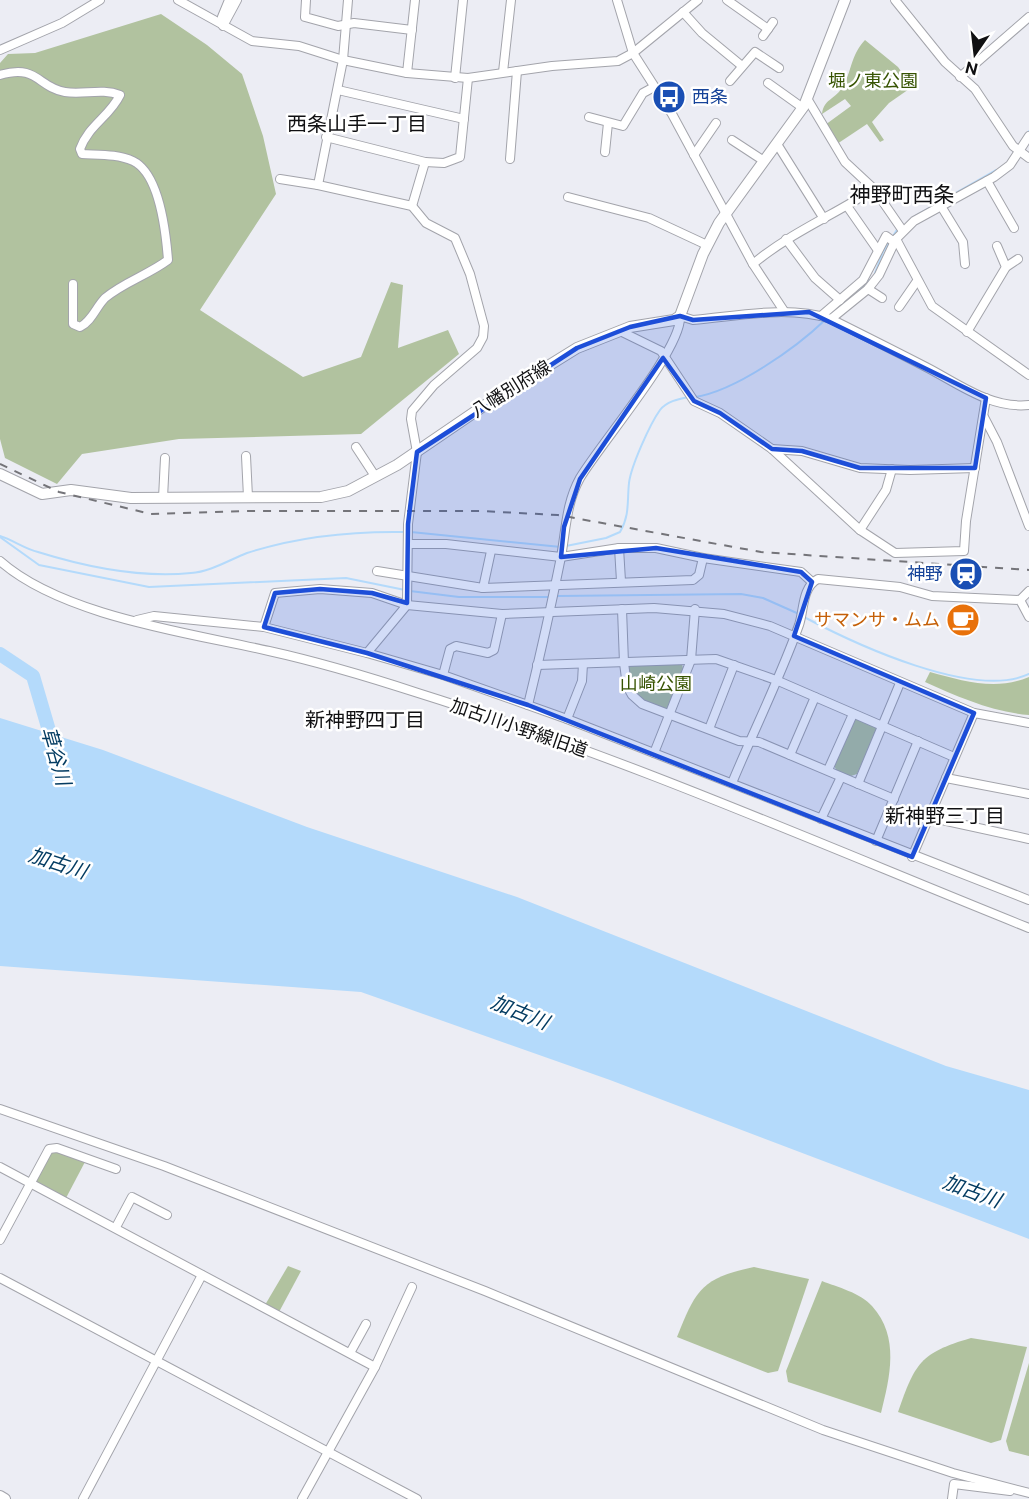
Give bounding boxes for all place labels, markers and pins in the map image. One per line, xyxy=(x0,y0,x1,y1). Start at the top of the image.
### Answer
bus stop icon: 西条 xyxy=(651,79,687,115)
place label: 西条 xyxy=(692,86,728,107)
station icon: 神野 xyxy=(948,556,984,592)
place label: 神野 xyxy=(907,563,943,584)
cafe icon: サマンサ・ムム xyxy=(945,602,981,638)
place label: サマンサ・ムム xyxy=(814,609,940,630)

